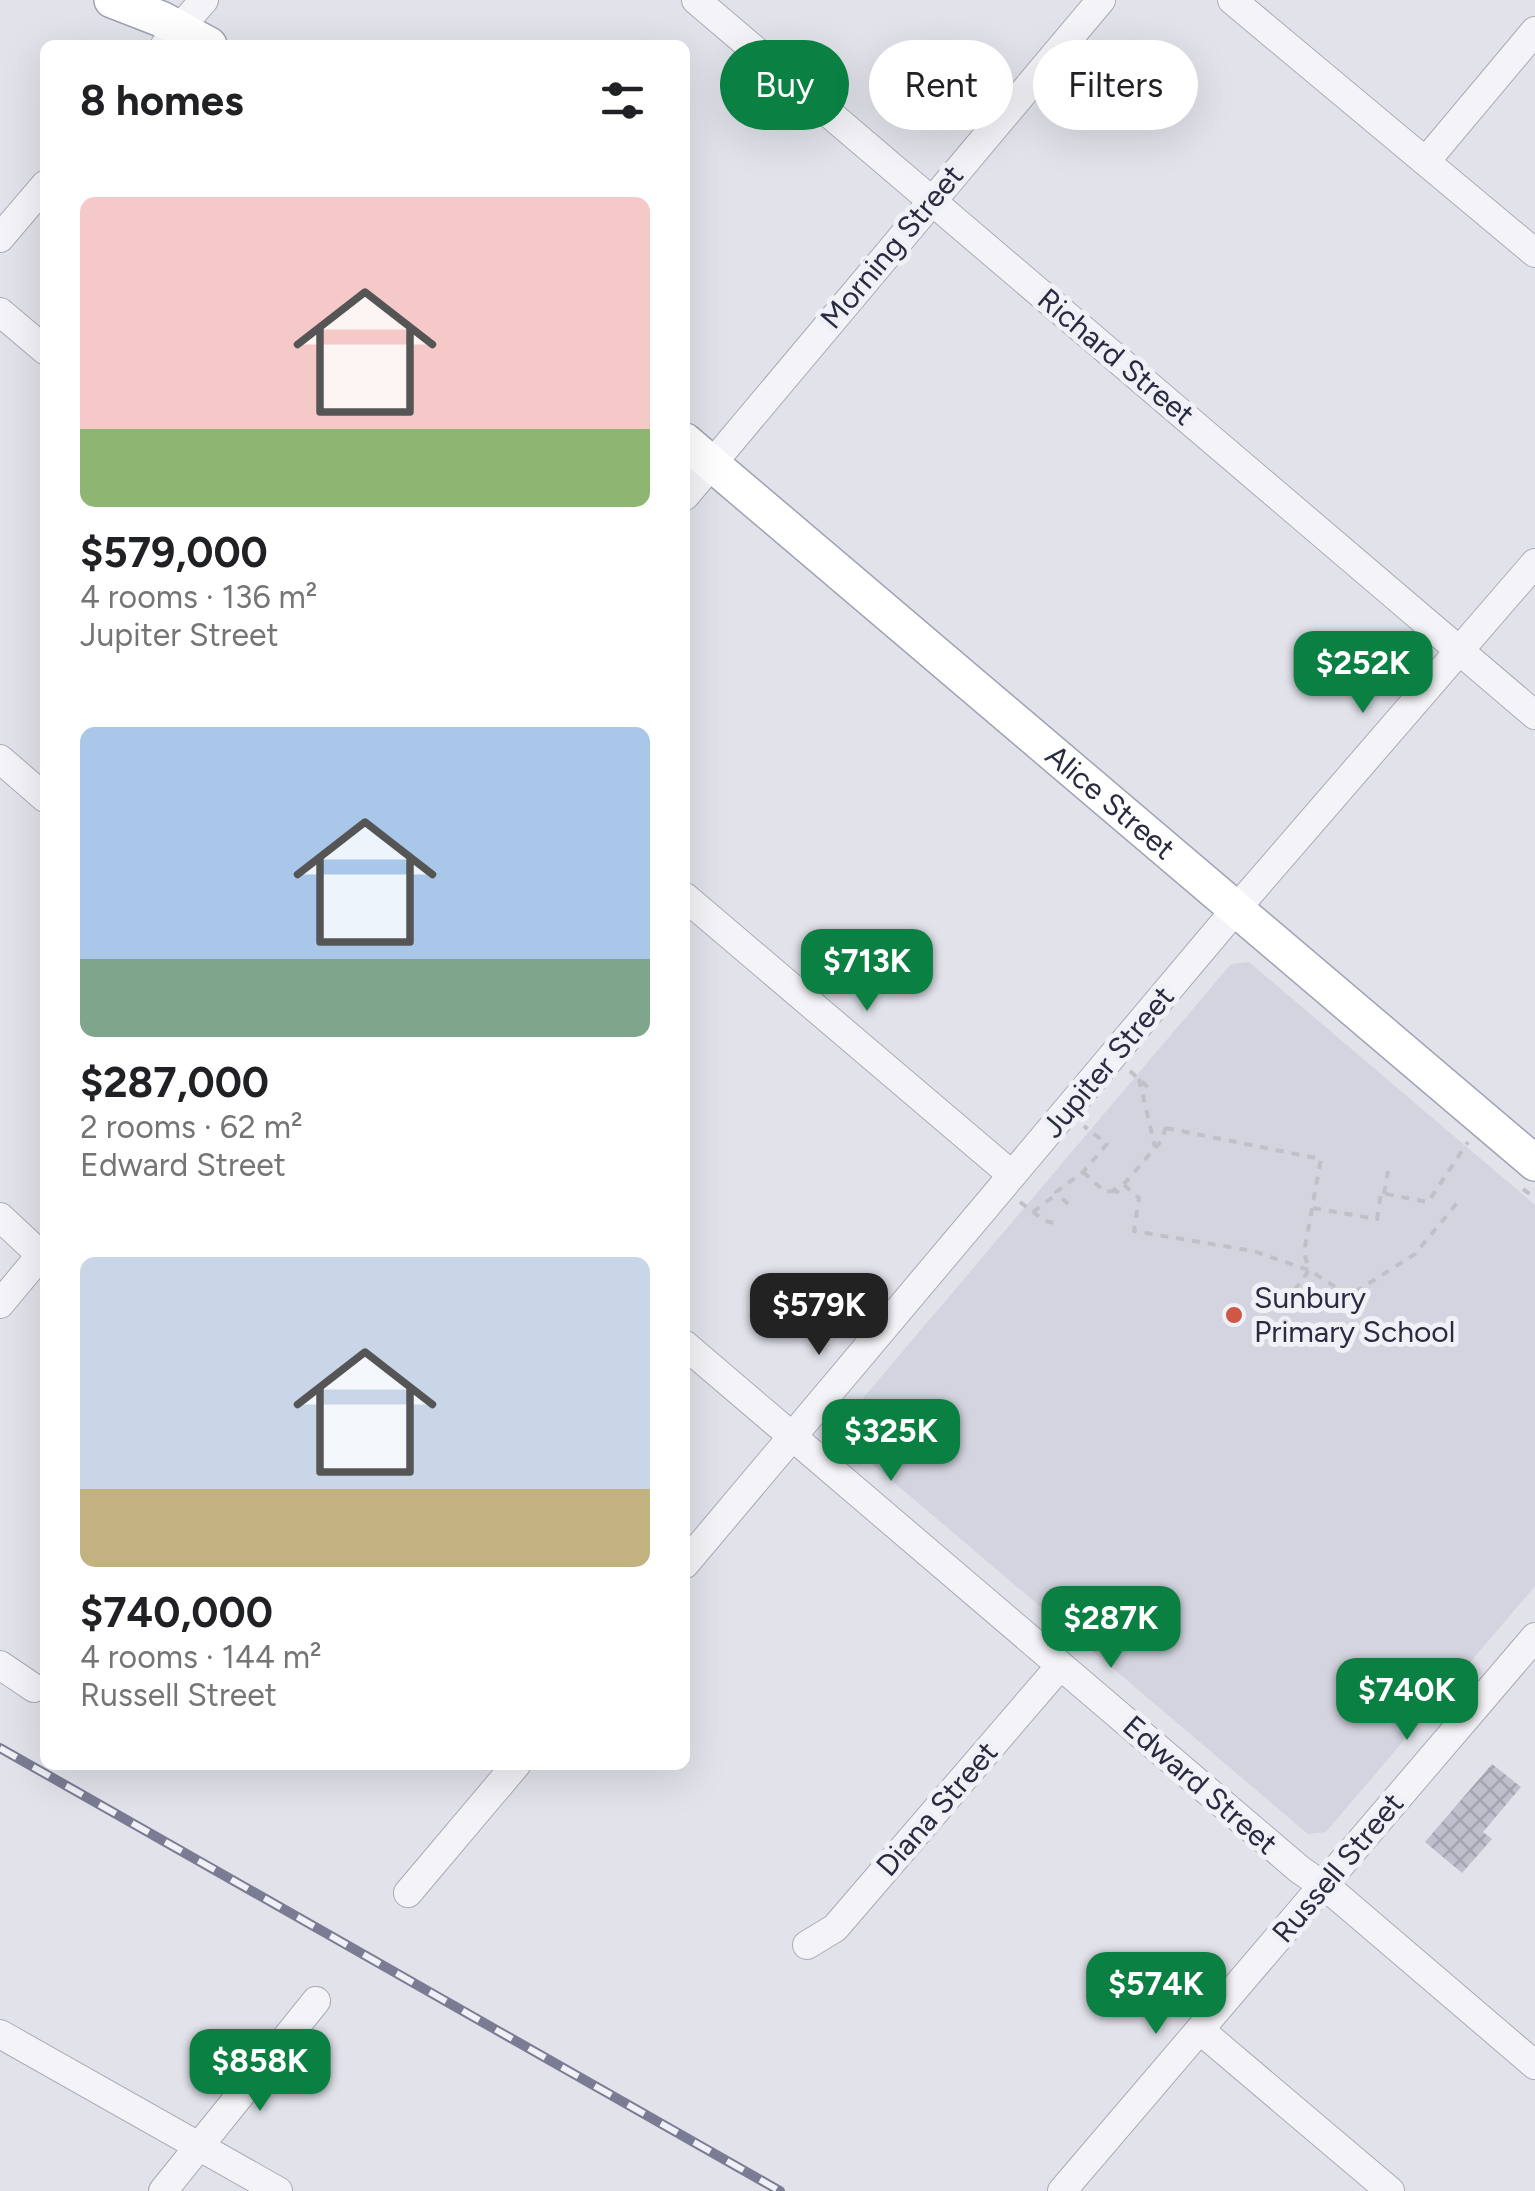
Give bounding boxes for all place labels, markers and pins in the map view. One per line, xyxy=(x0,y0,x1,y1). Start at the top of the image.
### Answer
pin: $252K xyxy=(1293,631,1433,716)
pin: $713K xyxy=(797,929,937,1014)
pin: $579K xyxy=(749,1273,889,1358)
place label: Sunbury Primary School xyxy=(1254,1279,1455,1350)
marker: Sunbury Primary School xyxy=(1223,1304,1245,1326)
pin: $325K xyxy=(821,1399,961,1484)
pin: $287K xyxy=(1041,1586,1181,1671)
pin: $740K xyxy=(1337,1658,1477,1743)
pin: $574K xyxy=(1086,1952,1226,2037)
pin: $858K xyxy=(190,2029,330,2114)

